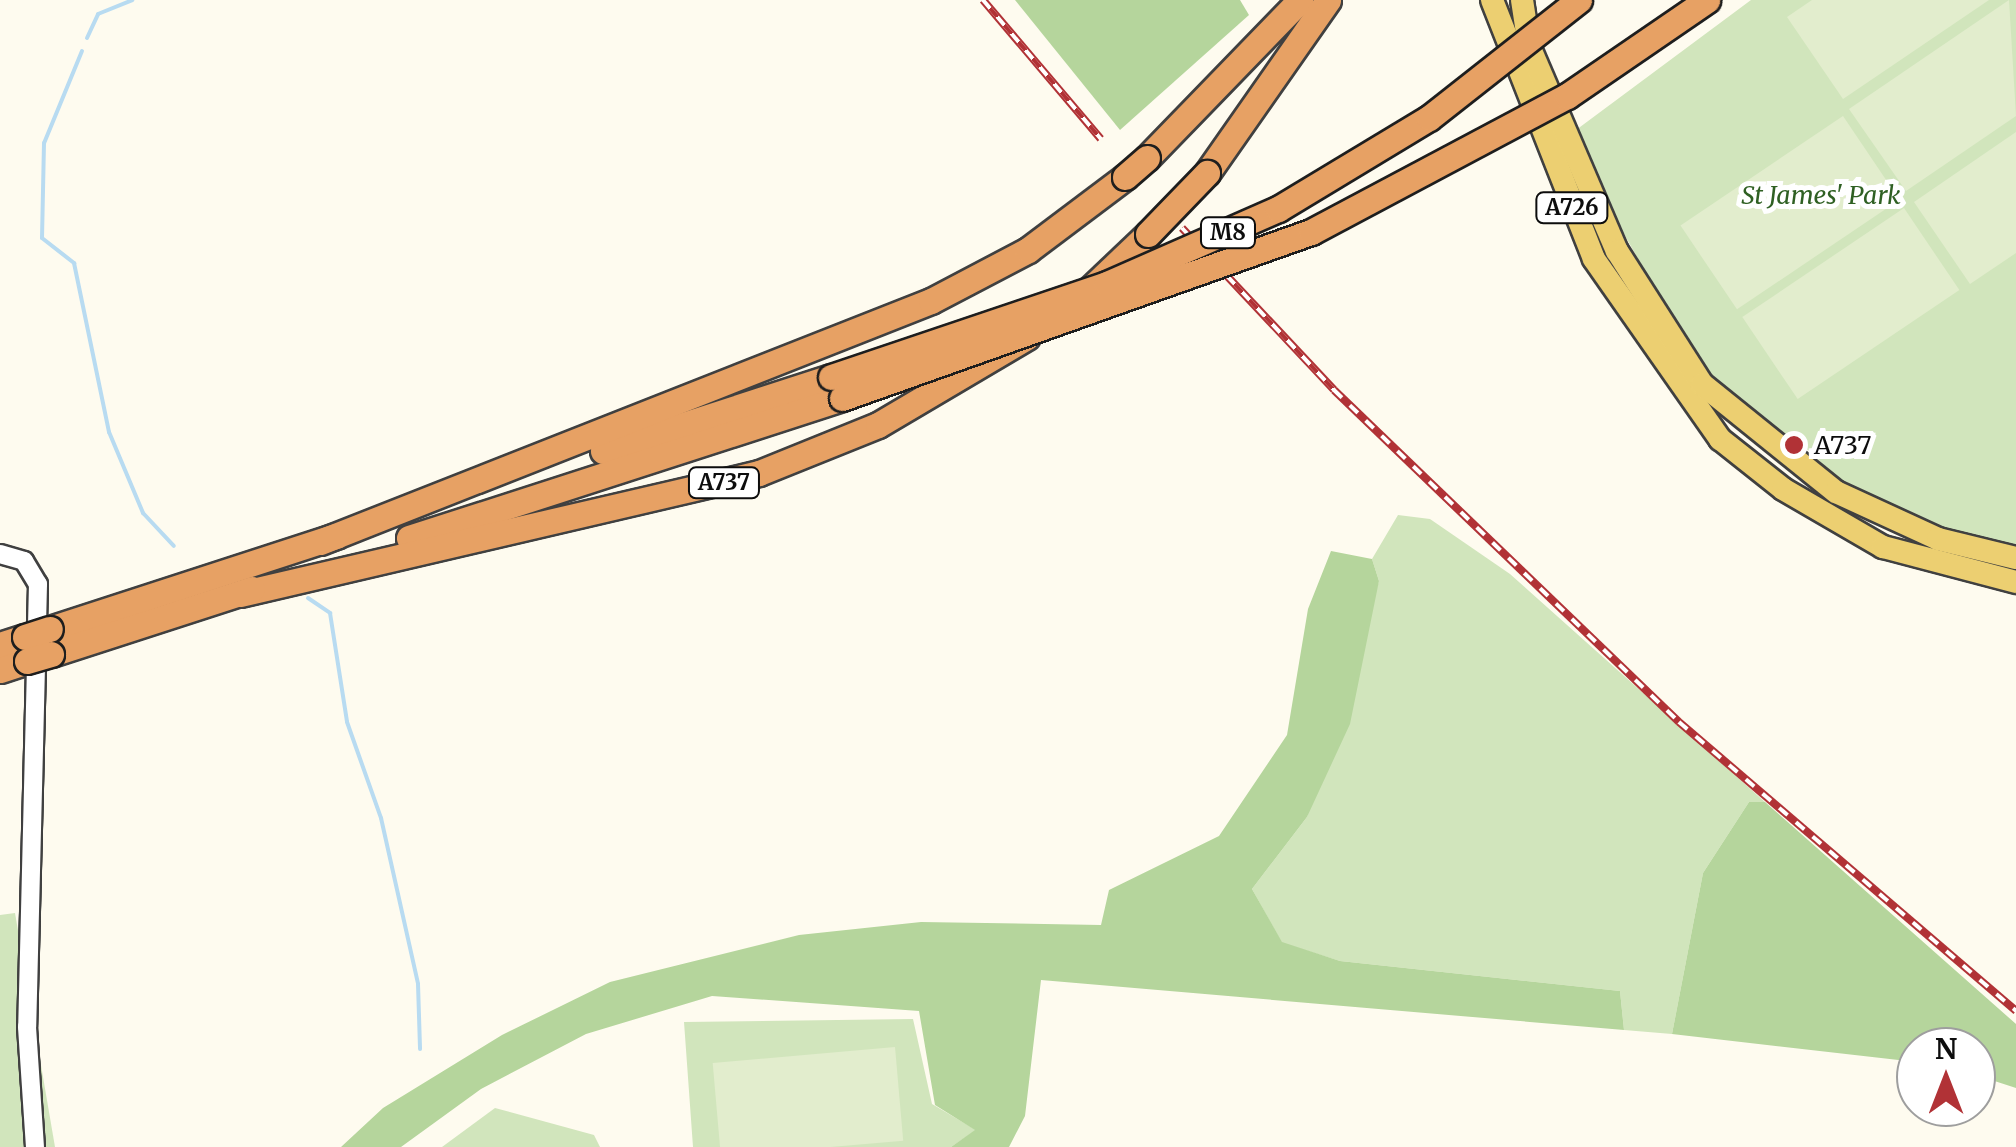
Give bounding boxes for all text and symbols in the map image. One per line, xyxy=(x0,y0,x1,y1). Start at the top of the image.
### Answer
park label: St James' Park xyxy=(1741,180,1901,210)
road number: A726 xyxy=(1534,191,1610,225)
road number: M8 xyxy=(1198,216,1258,250)
place label: A737 xyxy=(1814,430,1871,460)
marker: A737 xyxy=(1783,434,1805,456)
road number: A737 xyxy=(686,466,762,500)
north arrow xyxy=(1896,1027,1996,1127)
text: N xyxy=(1935,1031,1957,1067)

